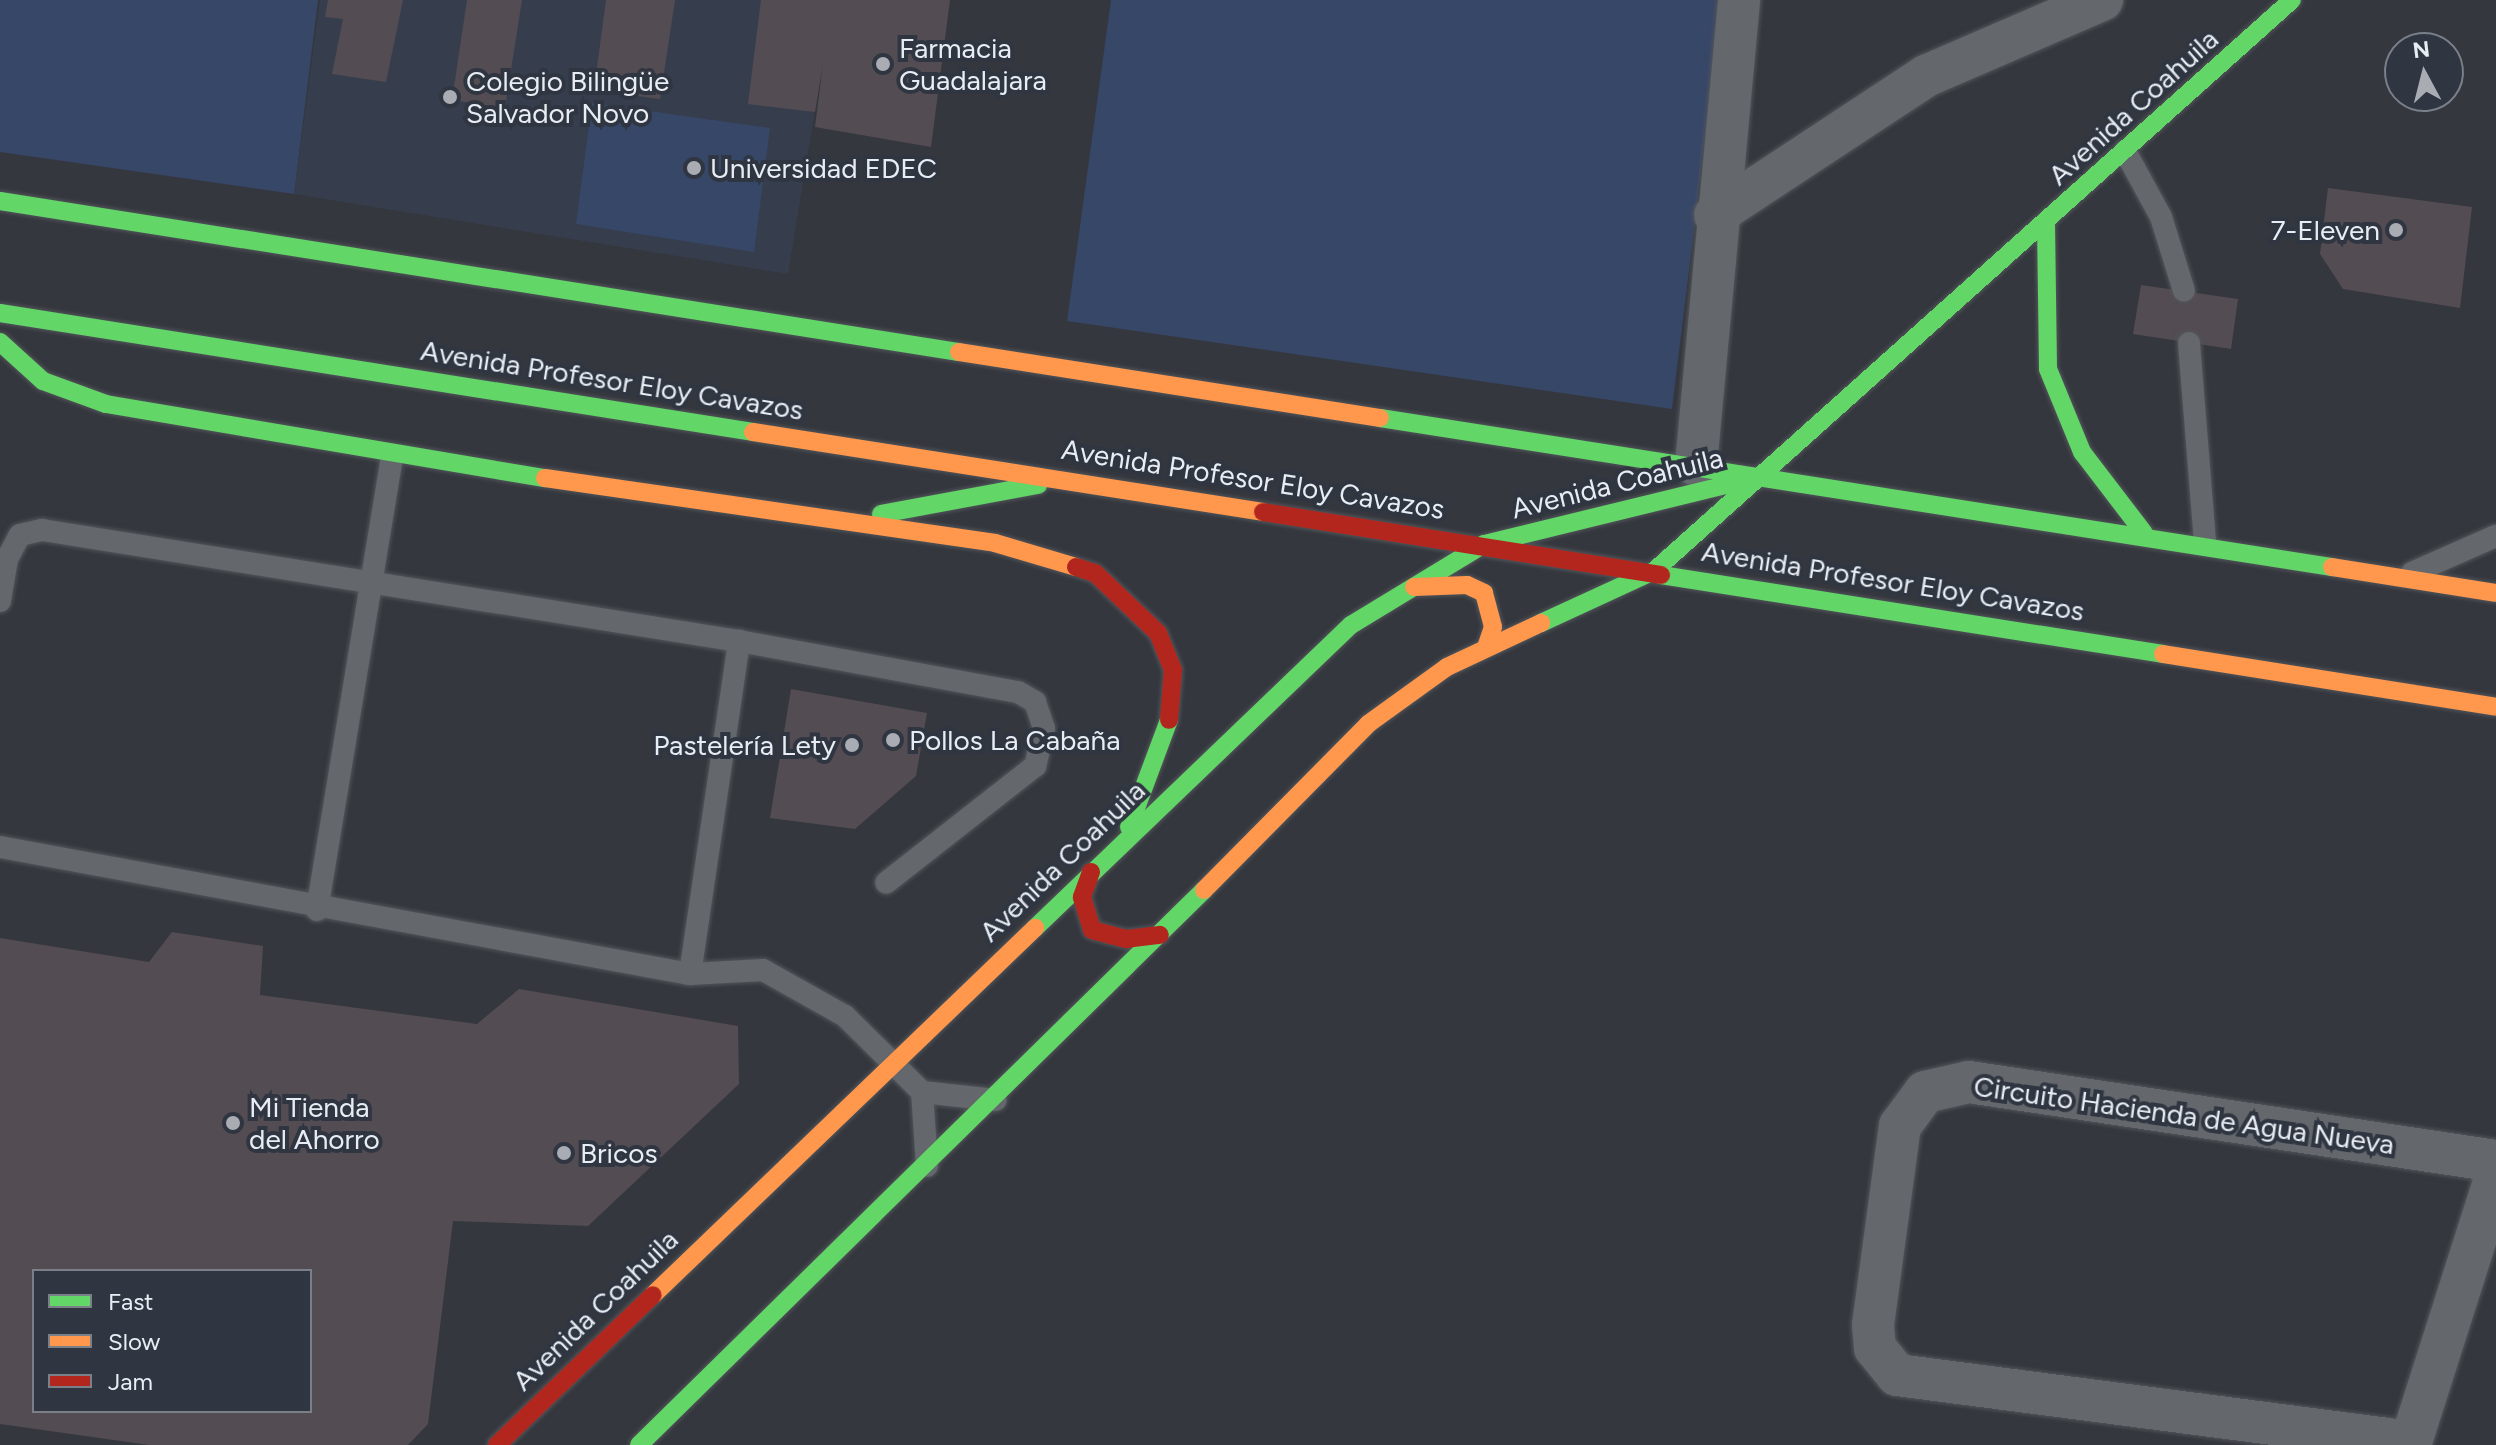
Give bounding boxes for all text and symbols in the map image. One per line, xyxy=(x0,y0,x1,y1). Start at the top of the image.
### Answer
street label: Avenida Coahuila xyxy=(2041,22,2225,192)
place label: Farmacia Guadalajara xyxy=(899,31,1047,97)
north arrow xyxy=(2384,32,2464,112)
text: N xyxy=(2411,35,2431,64)
marker: Farmacia Guadalajara xyxy=(874,55,892,73)
place label: Colegio Bilingüe Salvador Novo xyxy=(466,64,669,130)
marker: Colegio Bilingüe Salvador Novo xyxy=(441,88,459,106)
place label: Universidad EDEC xyxy=(710,151,937,185)
marker: Universidad EDEC xyxy=(685,159,703,177)
place label: 7-Eleven xyxy=(2270,213,2380,247)
marker: 7-Eleven xyxy=(2387,221,2405,239)
street label: Avenida Profesor Eloy Cavazos xyxy=(418,333,806,427)
street label: Avenida Profesor Eloy Cavazos xyxy=(1059,432,1447,526)
street label: Avenida Coahuila xyxy=(1508,440,1726,526)
street label: Avenida Profesor Eloy Cavazos xyxy=(1699,534,2087,628)
place label: Pollos La Cabaña xyxy=(909,723,1121,757)
place label: Pastelería Lety xyxy=(653,728,836,762)
marker: Pollos La Cabaña xyxy=(884,731,902,749)
marker: Pastelería Lety xyxy=(843,736,861,754)
street label: Avenida Coahuila xyxy=(972,774,1152,948)
street label: Circuito Hacienda de Agua Nueva xyxy=(1972,1069,2396,1161)
place label: Mi Tienda del Ahorro xyxy=(249,1090,380,1156)
marker: Mi Tienda del Ahorro xyxy=(224,1114,242,1132)
place label: Bricos xyxy=(580,1136,658,1170)
marker: Bricos xyxy=(555,1144,573,1162)
street label: Avenida Coahuila xyxy=(505,1223,685,1397)
legend xyxy=(32,1269,312,1413)
text: Fast xyxy=(108,1287,153,1316)
text: Slow xyxy=(108,1327,160,1356)
text: Jam xyxy=(108,1367,153,1396)

